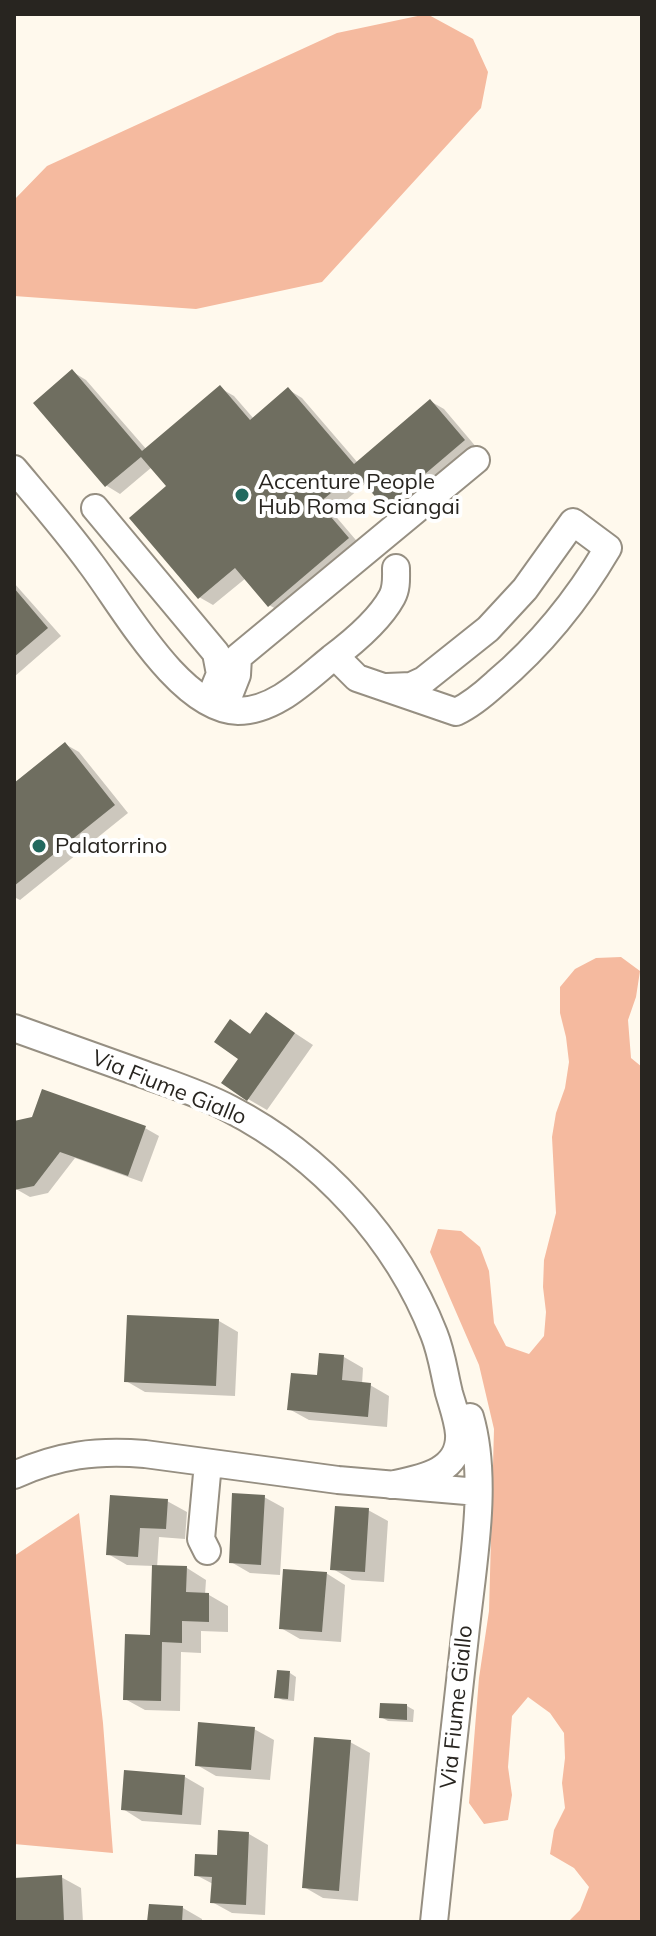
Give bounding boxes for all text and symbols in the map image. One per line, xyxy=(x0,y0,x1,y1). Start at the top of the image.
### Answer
place label: Accenture People Hub Roma Sciangai xyxy=(258,469,460,520)
marker: Accenture People Hub Roma Sciangai xyxy=(233,486,251,504)
place label: Palatorrino xyxy=(55,833,167,859)
marker: Palatorrino xyxy=(30,837,48,855)
street label: Via Fiume Giallo xyxy=(88,1045,250,1131)
street label: Via Fiume Giallo xyxy=(435,1624,479,1790)

